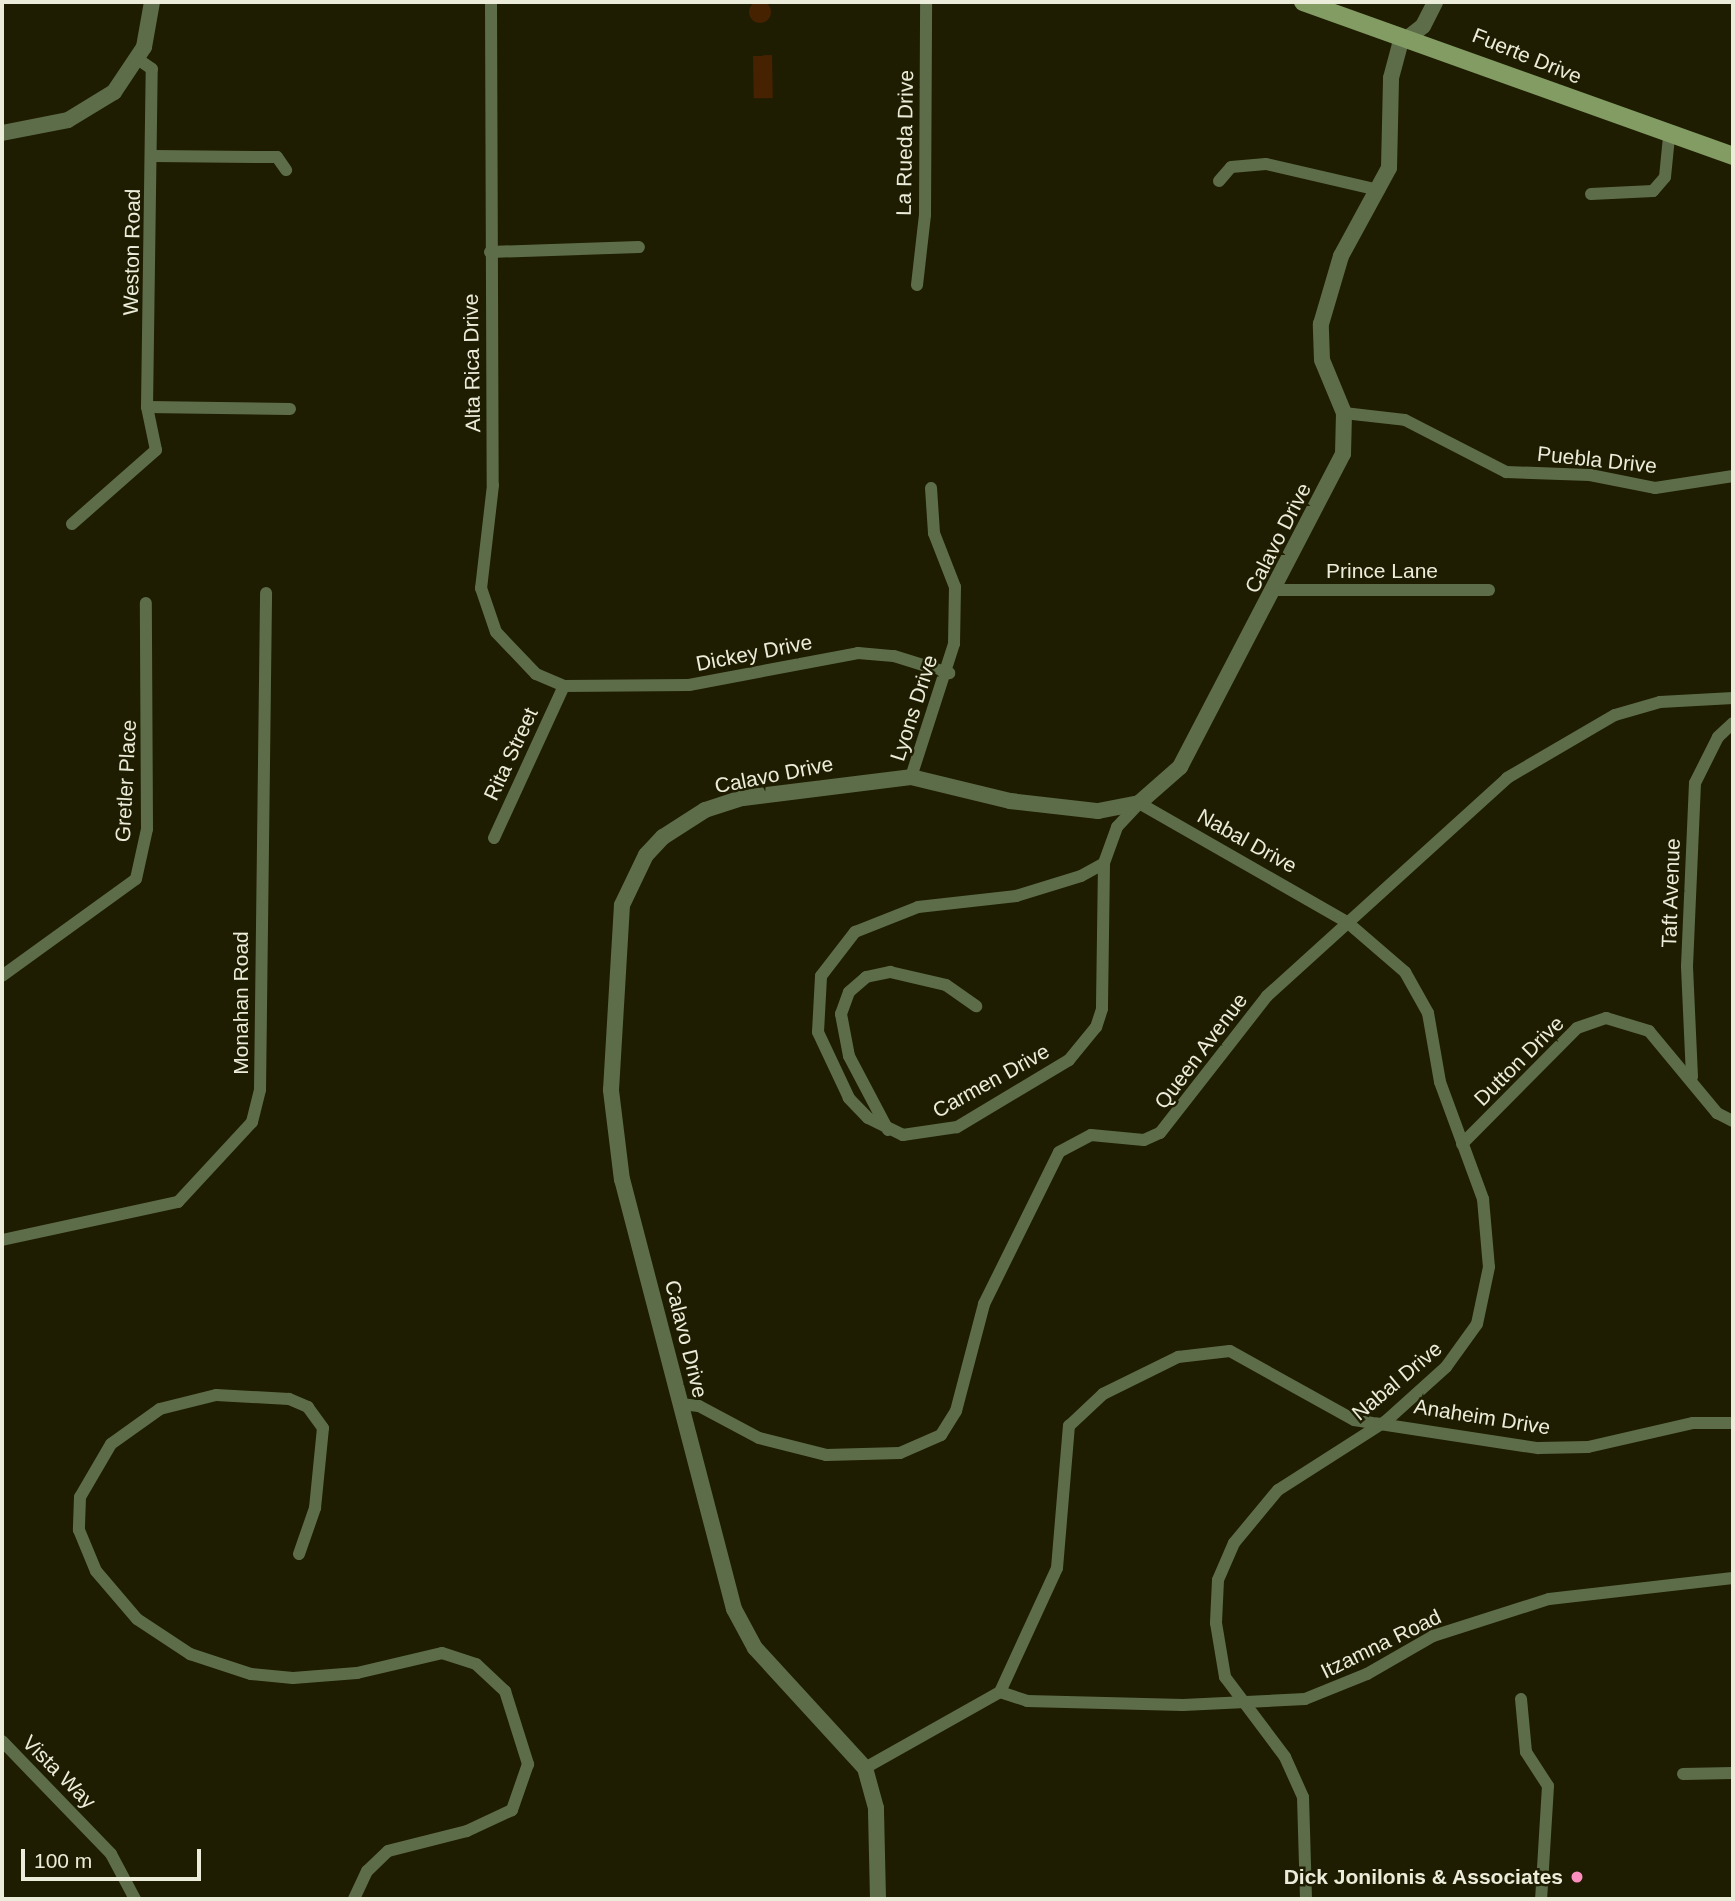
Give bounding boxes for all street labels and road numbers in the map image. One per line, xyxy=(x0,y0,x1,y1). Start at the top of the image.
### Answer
street label: Fuerte Drive xyxy=(1469,23,1585,89)
street label: La Rueda Drive xyxy=(891,70,919,216)
street label: Weston Road xyxy=(118,188,146,316)
street label: Alta Rica Drive xyxy=(458,293,486,433)
street label: Puebla Drive xyxy=(1536,441,1658,479)
street label: Calavo Drive xyxy=(1239,479,1317,597)
street label: Prince Lane xyxy=(1326,558,1438,584)
street label: Dickey Drive xyxy=(694,629,814,677)
street label: Lyons Drive xyxy=(885,652,943,764)
street label: Rita Street xyxy=(479,704,543,804)
street label: Gretler Place xyxy=(110,719,142,843)
street label: Calavo Drive xyxy=(713,751,835,799)
street label: Nabal Drive xyxy=(1193,803,1301,879)
street label: Taft Avenue xyxy=(1656,837,1686,949)
street label: Monahan Road xyxy=(228,931,254,1075)
street label: Queen Avenue xyxy=(1149,988,1253,1114)
street label: Dutton Drive xyxy=(1469,1011,1569,1111)
street label: Carmen Drive xyxy=(928,1039,1054,1123)
street label: Calavo Drive xyxy=(659,1278,713,1400)
street label: Nabal Drive xyxy=(1347,1336,1447,1426)
street label: Anaheim Drive xyxy=(1412,1394,1552,1440)
street label: Itzamna Road xyxy=(1317,1604,1445,1684)
street label: Vista Way xyxy=(17,1730,101,1814)

